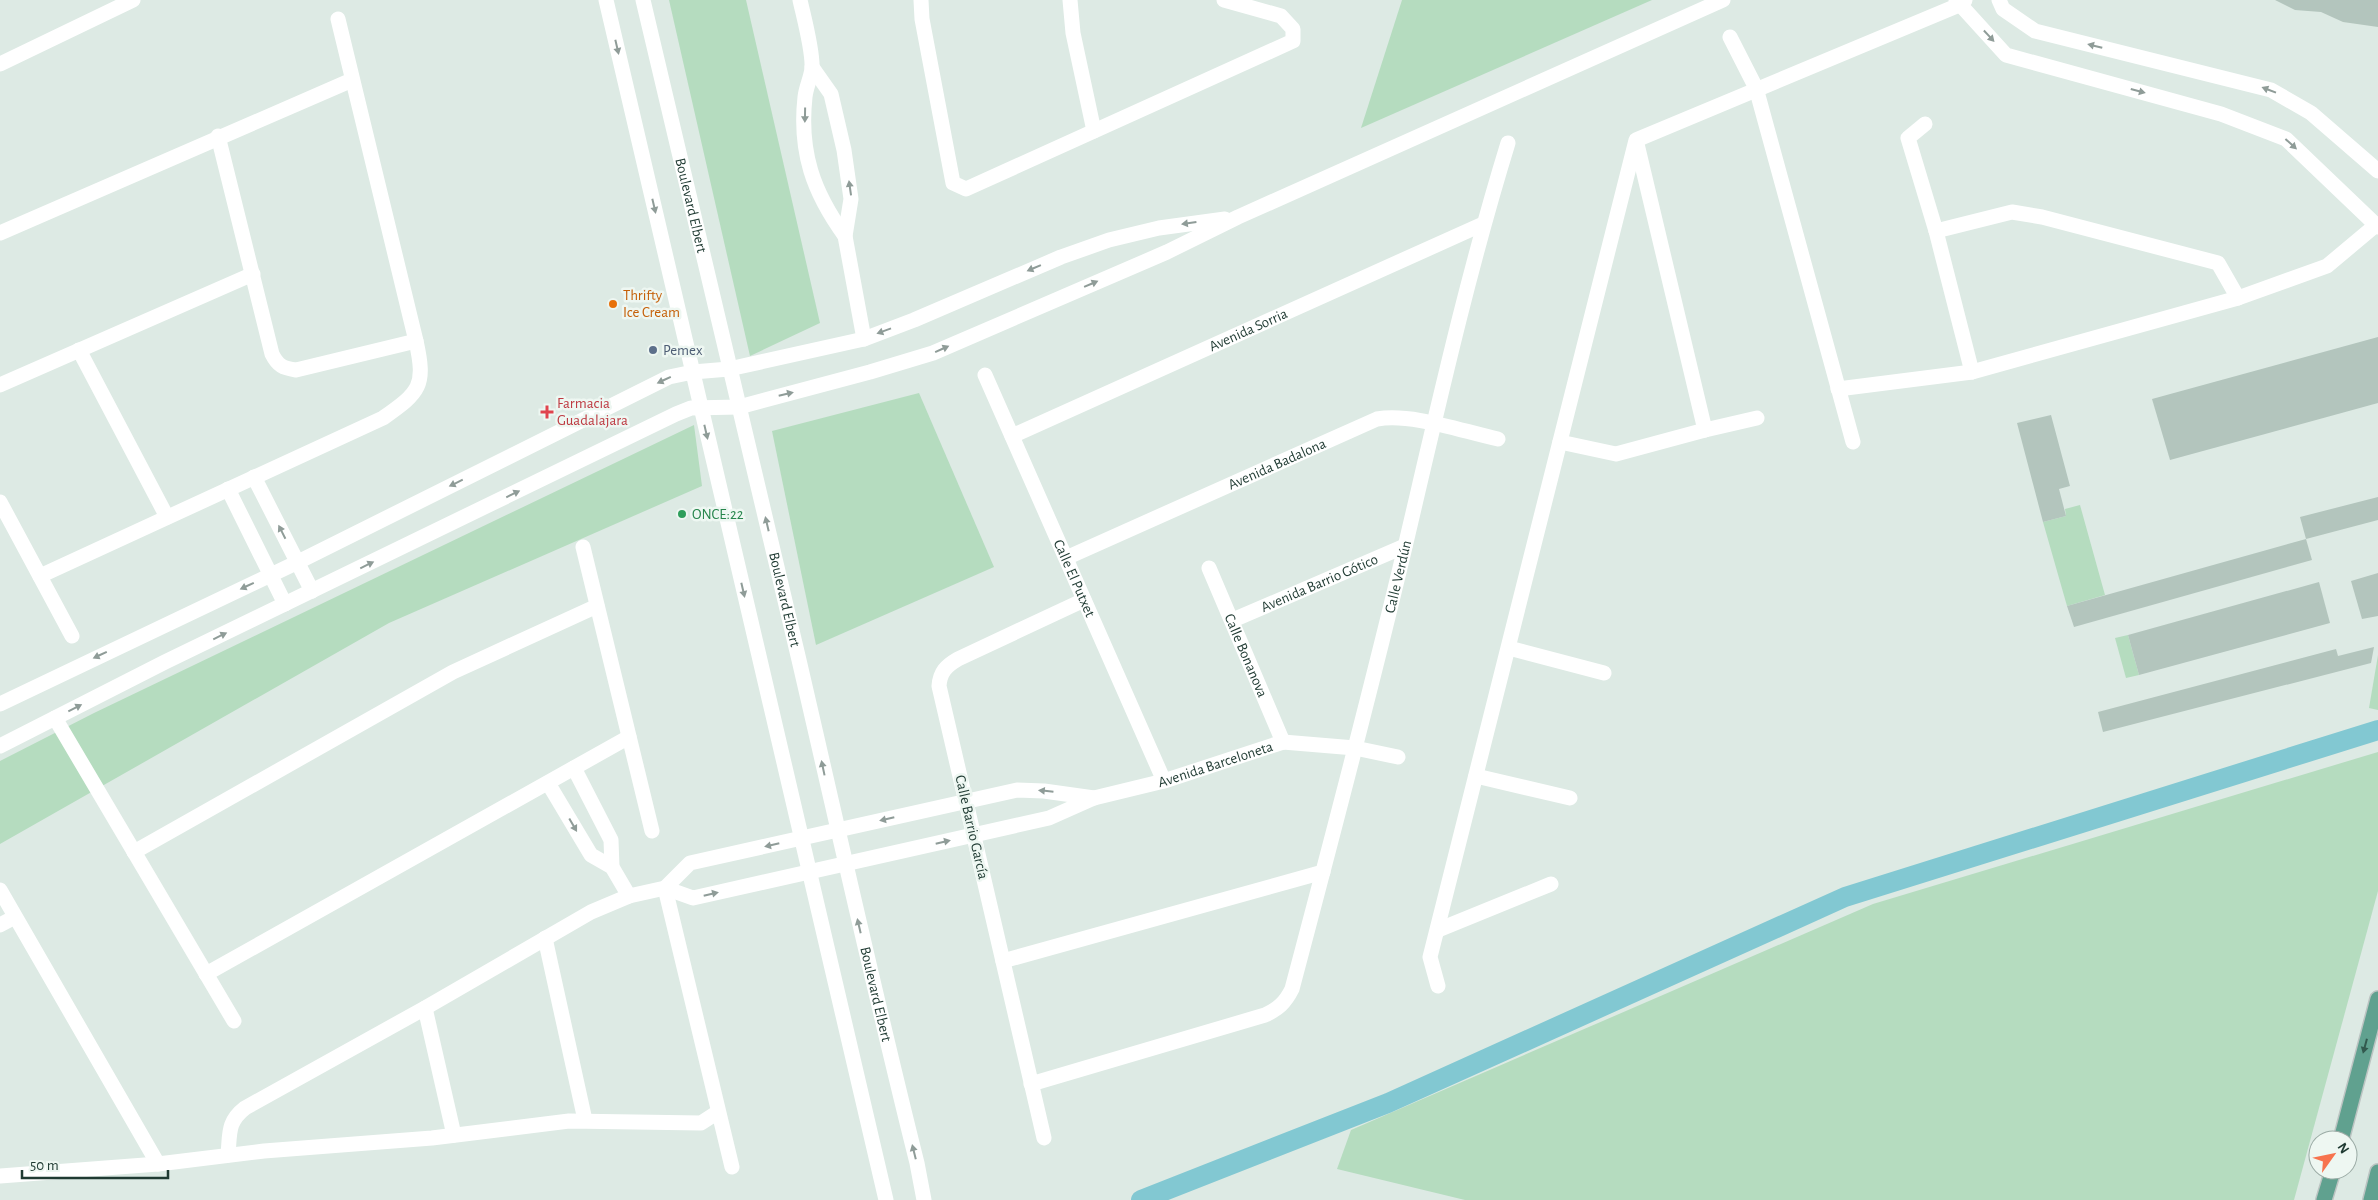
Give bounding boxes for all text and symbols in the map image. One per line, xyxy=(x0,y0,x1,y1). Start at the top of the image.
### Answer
one-way arrow xyxy=(1983,30,1995,42)
one-way arrow xyxy=(613,40,621,55)
one-way arrow xyxy=(2088,42,2103,50)
one-way arrow xyxy=(2262,86,2277,93)
one-way arrow xyxy=(2131,88,2146,96)
one-way arrow xyxy=(801,107,809,123)
one-way arrow xyxy=(2285,138,2297,150)
street label: Boulevard Elbert xyxy=(672,157,709,255)
one-way arrow xyxy=(846,180,854,196)
one-way arrow xyxy=(650,198,658,213)
one-way arrow xyxy=(1181,220,1197,228)
one-way arrow xyxy=(1027,265,1041,273)
one-way arrow xyxy=(1084,280,1098,288)
place label: Thrifty Ice Cream xyxy=(623,288,680,320)
marker: Thrifty Ice Cream xyxy=(607,298,619,310)
street label: Avenida Sorria xyxy=(1207,306,1290,354)
one-way arrow xyxy=(876,327,891,335)
place label: Pemex xyxy=(663,343,703,358)
marker: Pemex xyxy=(647,344,659,356)
one-way arrow xyxy=(935,344,949,352)
one-way arrow xyxy=(657,376,671,384)
one-way arrow xyxy=(779,390,794,398)
place label: Farmacia Guadalajara xyxy=(557,396,628,428)
marker: Farmacia Guadalajara xyxy=(541,406,553,418)
one-way arrow xyxy=(702,425,710,440)
street label: Avenida Badalona xyxy=(1226,436,1328,493)
one-way arrow xyxy=(449,479,463,487)
one-way arrow xyxy=(505,490,520,498)
place label: ONCE:22 xyxy=(692,507,744,522)
marker: ONCE:22 xyxy=(676,508,688,520)
one-way arrow xyxy=(763,517,771,532)
one-way arrow xyxy=(278,525,286,539)
street label: Calle El Putxet xyxy=(1050,537,1098,620)
street label: Calle Verdún xyxy=(1382,539,1414,615)
street label: Boulevard Elbert xyxy=(766,551,803,649)
street label: Avenida Barrio Gótico xyxy=(1259,552,1380,615)
one-way arrow xyxy=(359,561,374,569)
one-way arrow xyxy=(240,582,254,590)
one-way arrow xyxy=(739,583,747,598)
street label: Calle Bonanova xyxy=(1221,612,1270,700)
one-way arrow xyxy=(213,631,227,639)
one-way arrow xyxy=(93,652,107,660)
one-way arrow xyxy=(68,704,82,712)
street label: Avenida Barceloneta xyxy=(1157,739,1275,790)
one-way arrow xyxy=(819,760,827,776)
street label: Calle Barrio García xyxy=(952,774,991,881)
one-way arrow xyxy=(1038,787,1054,795)
one-way arrow xyxy=(879,815,894,823)
one-way arrow xyxy=(568,818,577,831)
one-way arrow xyxy=(936,838,951,846)
one-way arrow xyxy=(765,841,780,849)
one-way arrow xyxy=(704,890,719,898)
one-way arrow xyxy=(855,919,863,934)
street label: Boulevard Elbert xyxy=(857,945,894,1043)
one-way arrow xyxy=(2361,1039,2369,1054)
north arrow xyxy=(2308,1130,2358,1180)
text: N xyxy=(2335,1141,2352,1156)
one-way arrow xyxy=(910,1145,918,1160)
scale bar xyxy=(22,1148,169,1180)
text: 50 m xyxy=(30,1158,59,1173)

